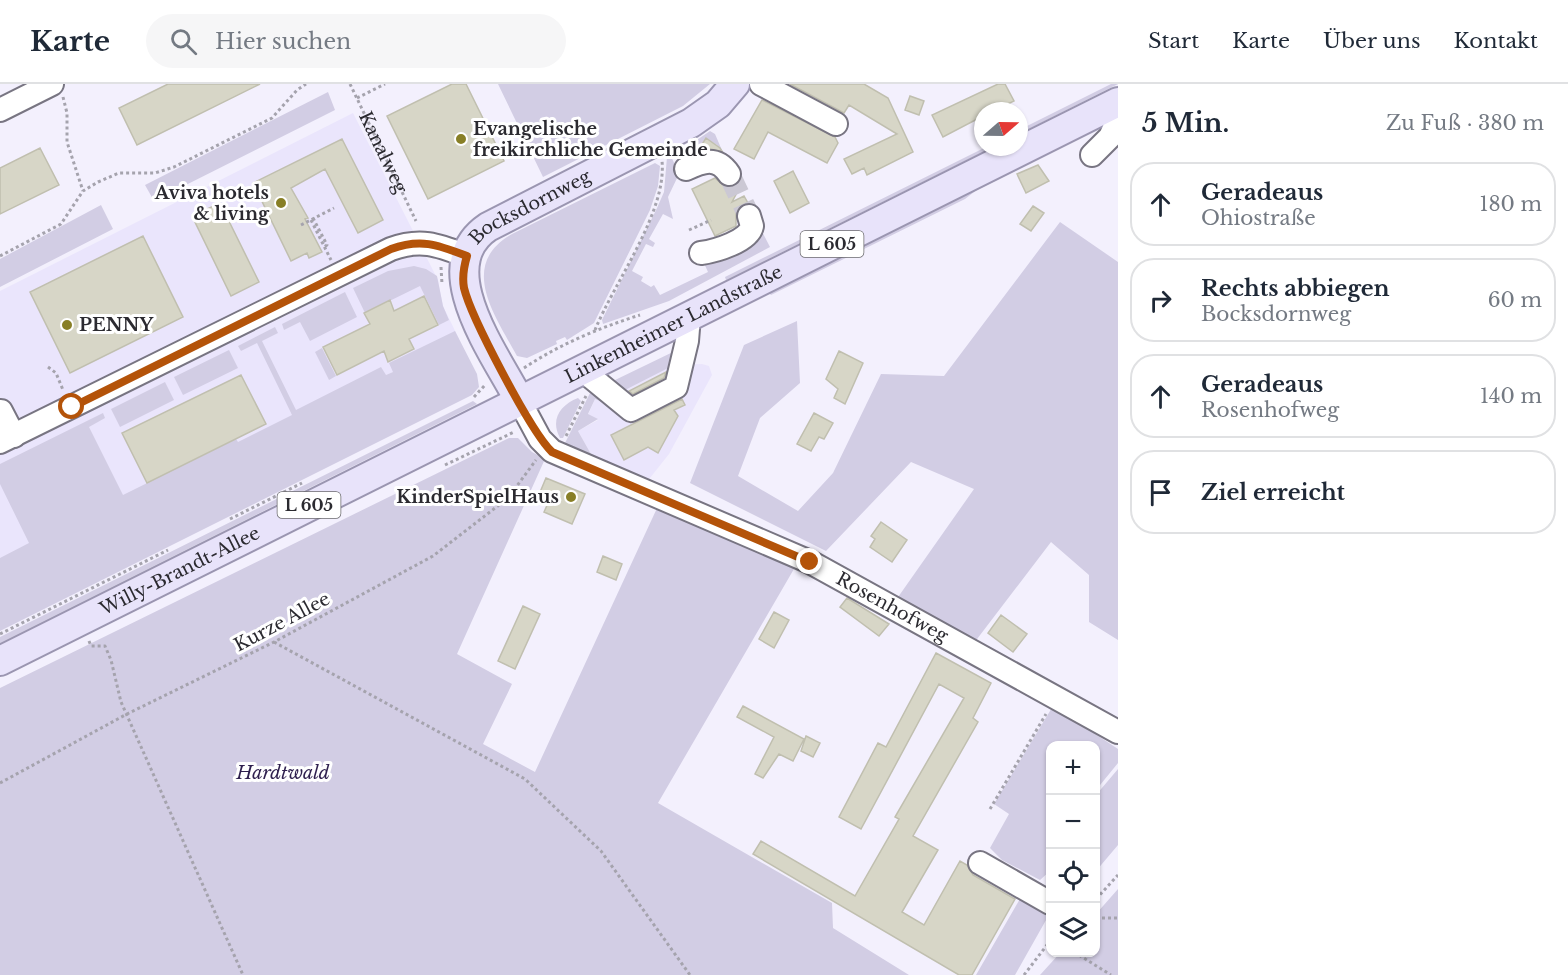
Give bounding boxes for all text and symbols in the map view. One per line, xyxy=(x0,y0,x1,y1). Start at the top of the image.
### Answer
search box xyxy=(146,14,566,68)
text: Karte xyxy=(30,24,110,59)
icon: search xyxy=(167,25,200,58)
text: Hier suchen xyxy=(215,28,351,55)
text: Start xyxy=(1148,28,1199,54)
text: Karte xyxy=(1232,28,1290,54)
text: Über uns xyxy=(1323,28,1421,54)
text: Kontakt xyxy=(1454,28,1538,54)
north arrow xyxy=(974,102,1028,156)
text: 5 Min. xyxy=(1142,107,1229,139)
street label: Kanalweg xyxy=(354,108,412,197)
text: Zu Fuß · 380 m xyxy=(1386,111,1544,135)
place label: Evangelische freikirchliche Gemeinde xyxy=(473,118,708,161)
marker: Evangelische freikirchliche Gemeinde xyxy=(454,132,468,146)
street label: Bocksdornweg xyxy=(464,165,595,249)
text: Geradeaus xyxy=(1201,179,1323,206)
place label: Aviva hotels & living xyxy=(154,182,270,225)
icon: ahead xyxy=(1144,188,1177,221)
text: 180 m xyxy=(1479,192,1542,216)
marker: Aviva hotels & living xyxy=(274,196,288,210)
text: Ohiostraße xyxy=(1201,206,1316,230)
road number: L 605 xyxy=(800,231,864,257)
street label: Linkenheimer Landstraße xyxy=(561,261,786,388)
text: Rechts abbiegen xyxy=(1201,275,1390,302)
icon: right xyxy=(1144,284,1177,317)
text: 60 m xyxy=(1488,288,1542,312)
text: Bocksdornweg xyxy=(1201,302,1351,326)
place label: PENNY xyxy=(79,314,154,336)
marker: PENNY xyxy=(60,318,74,332)
text: Geradeaus xyxy=(1201,371,1323,398)
icon: ahead xyxy=(1144,380,1177,413)
text: 140 m xyxy=(1480,384,1542,408)
route start xyxy=(58,393,84,419)
text: Rosenhofweg xyxy=(1201,398,1339,422)
icon: arrive xyxy=(1144,476,1177,509)
text: Ziel erreicht xyxy=(1201,479,1345,506)
place label: KinderSpielHaus xyxy=(396,486,559,508)
marker: KinderSpielHaus xyxy=(564,490,578,504)
road number: L 605 xyxy=(278,492,340,518)
street label: Willy-Brandt-Allee xyxy=(95,522,263,621)
route end xyxy=(796,548,822,574)
street label: Rosenhofweg xyxy=(832,568,952,647)
street label: Kurze Allee xyxy=(230,588,334,656)
map controls xyxy=(1046,741,1100,957)
button: + xyxy=(1046,741,1100,795)
park label: Hardtwald xyxy=(235,762,330,784)
button: − xyxy=(1046,795,1100,849)
button: locate xyxy=(1046,849,1100,903)
button: layers xyxy=(1046,903,1100,957)

